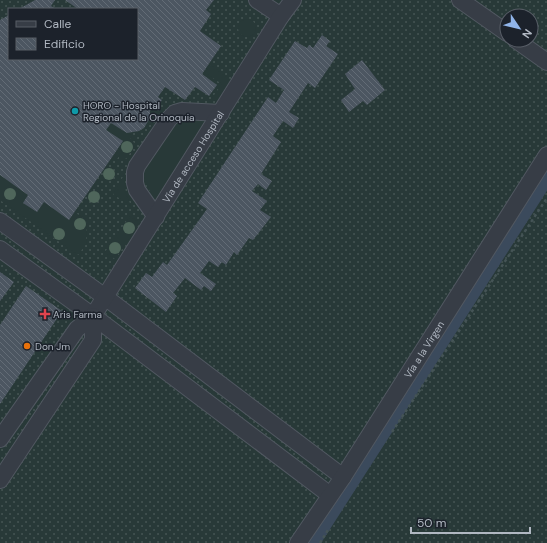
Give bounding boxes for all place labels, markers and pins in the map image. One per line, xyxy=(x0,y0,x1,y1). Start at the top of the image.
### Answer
place label: HORO - Hospital Regional de la Orinoquia xyxy=(83,99,195,124)
marker: HORO - Hospital Regional de la Orinoquia xyxy=(70,106,80,116)
place label: Aris Farma xyxy=(53,308,102,321)
marker: Aris Farma xyxy=(40,309,50,319)
place label: Don Jm xyxy=(35,340,70,353)
marker: Don Jm xyxy=(22,341,32,351)

